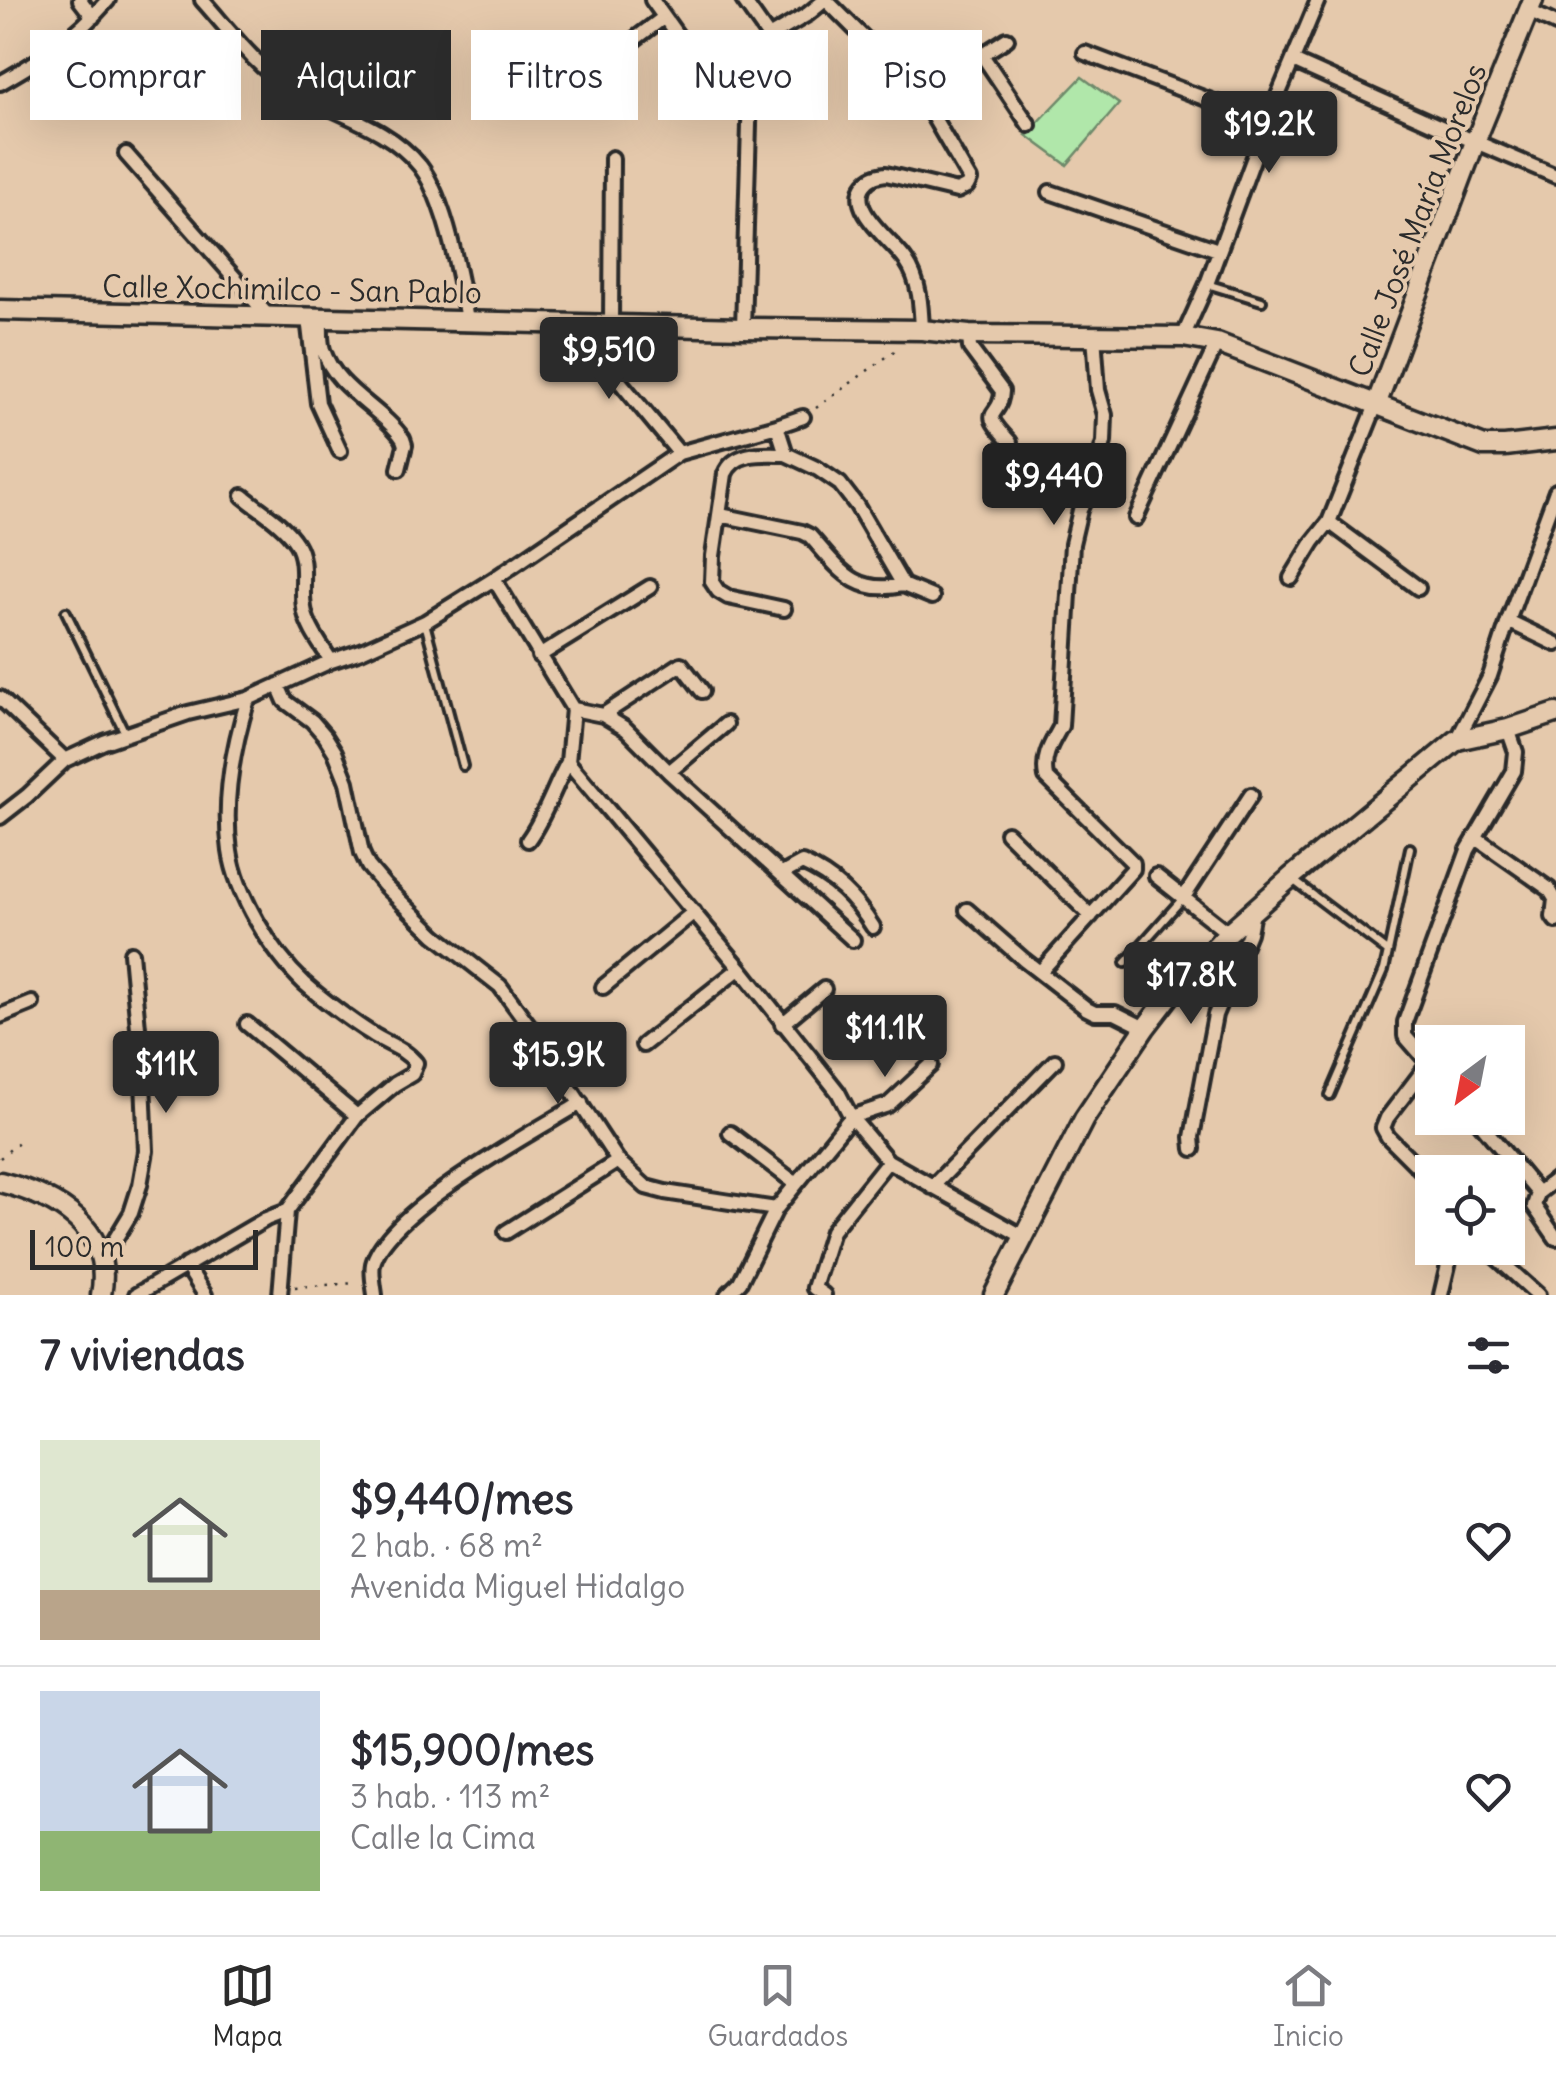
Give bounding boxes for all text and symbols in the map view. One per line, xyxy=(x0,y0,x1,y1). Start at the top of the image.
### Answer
chip: Comprar xyxy=(30,30,241,120)
chip: Alquilar xyxy=(261,30,451,120)
chip: Filtros xyxy=(471,30,638,120)
chip: Nuevo xyxy=(658,30,828,120)
chip: Piso xyxy=(848,30,982,120)
street label: Calle José María Morelos xyxy=(1340,58,1494,382)
pin: $19.2K xyxy=(1188,91,1350,176)
text: $19.2K xyxy=(1223,103,1315,144)
street label: Calle Xochimilco - San Pablo xyxy=(102,267,482,311)
pin: $9,510 xyxy=(528,317,690,402)
text: $9,510 xyxy=(562,329,656,370)
pin: $9,440 xyxy=(973,443,1135,528)
text: $9,440 xyxy=(1004,455,1104,496)
pin: $17.8K xyxy=(1110,942,1272,1027)
text: $17.8K xyxy=(1146,954,1236,995)
pin: $11.1K xyxy=(804,995,966,1080)
text: $11.1K xyxy=(845,1007,925,1048)
pin: $15.9K xyxy=(477,1022,639,1107)
north arrow xyxy=(1415,1025,1525,1135)
map controls xyxy=(1415,1025,1525,1265)
pin: $11K xyxy=(107,1031,225,1116)
text: $15.9K xyxy=(511,1034,605,1075)
text: $11K xyxy=(135,1043,197,1084)
button: locate xyxy=(1415,1155,1525,1265)
scale bar xyxy=(30,1225,258,1270)
text: 100 m xyxy=(45,1229,124,1265)
icon: filters xyxy=(1461,1328,1516,1383)
text: 7 viviendas xyxy=(40,1329,245,1381)
text: $9,440/mes xyxy=(350,1473,574,1525)
icon: home xyxy=(120,1480,240,1600)
icon: heart xyxy=(1461,1513,1516,1568)
text: 2 hab. · 68 m² xyxy=(350,1525,543,1566)
text: Avenida Miguel Hidalgo xyxy=(350,1566,685,1607)
text: $15,900/mes xyxy=(350,1724,594,1776)
icon: home xyxy=(120,1731,240,1851)
icon: heart xyxy=(1461,1764,1516,1819)
text: 3 hab. · 113 m² xyxy=(350,1776,550,1817)
text: Calle la Cima xyxy=(350,1817,536,1858)
tab: Mapa xyxy=(212,1958,283,2054)
tab: Guardados xyxy=(707,1958,848,2054)
tab: Inicio xyxy=(1273,1958,1344,2054)

